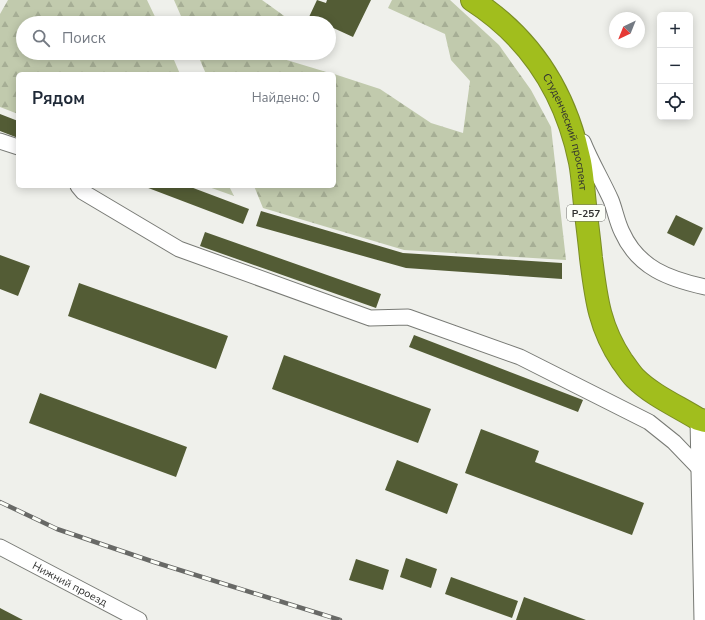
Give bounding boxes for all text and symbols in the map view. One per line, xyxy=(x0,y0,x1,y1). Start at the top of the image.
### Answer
north arrow xyxy=(609,12,645,48)
map controls xyxy=(657,12,693,120)
button: + xyxy=(657,12,693,48)
search box xyxy=(16,16,336,60)
icon: search xyxy=(30,27,52,49)
text: Поиск xyxy=(62,28,106,48)
button: − xyxy=(657,48,693,84)
street label: Студенческий проспект xyxy=(539,71,591,191)
button: locate xyxy=(657,84,693,120)
text: Рядом xyxy=(32,87,85,110)
text: Найдено: 0 xyxy=(252,89,320,107)
road number: Р-257 xyxy=(567,205,605,221)
street label: Нижний проезд xyxy=(30,558,110,610)

